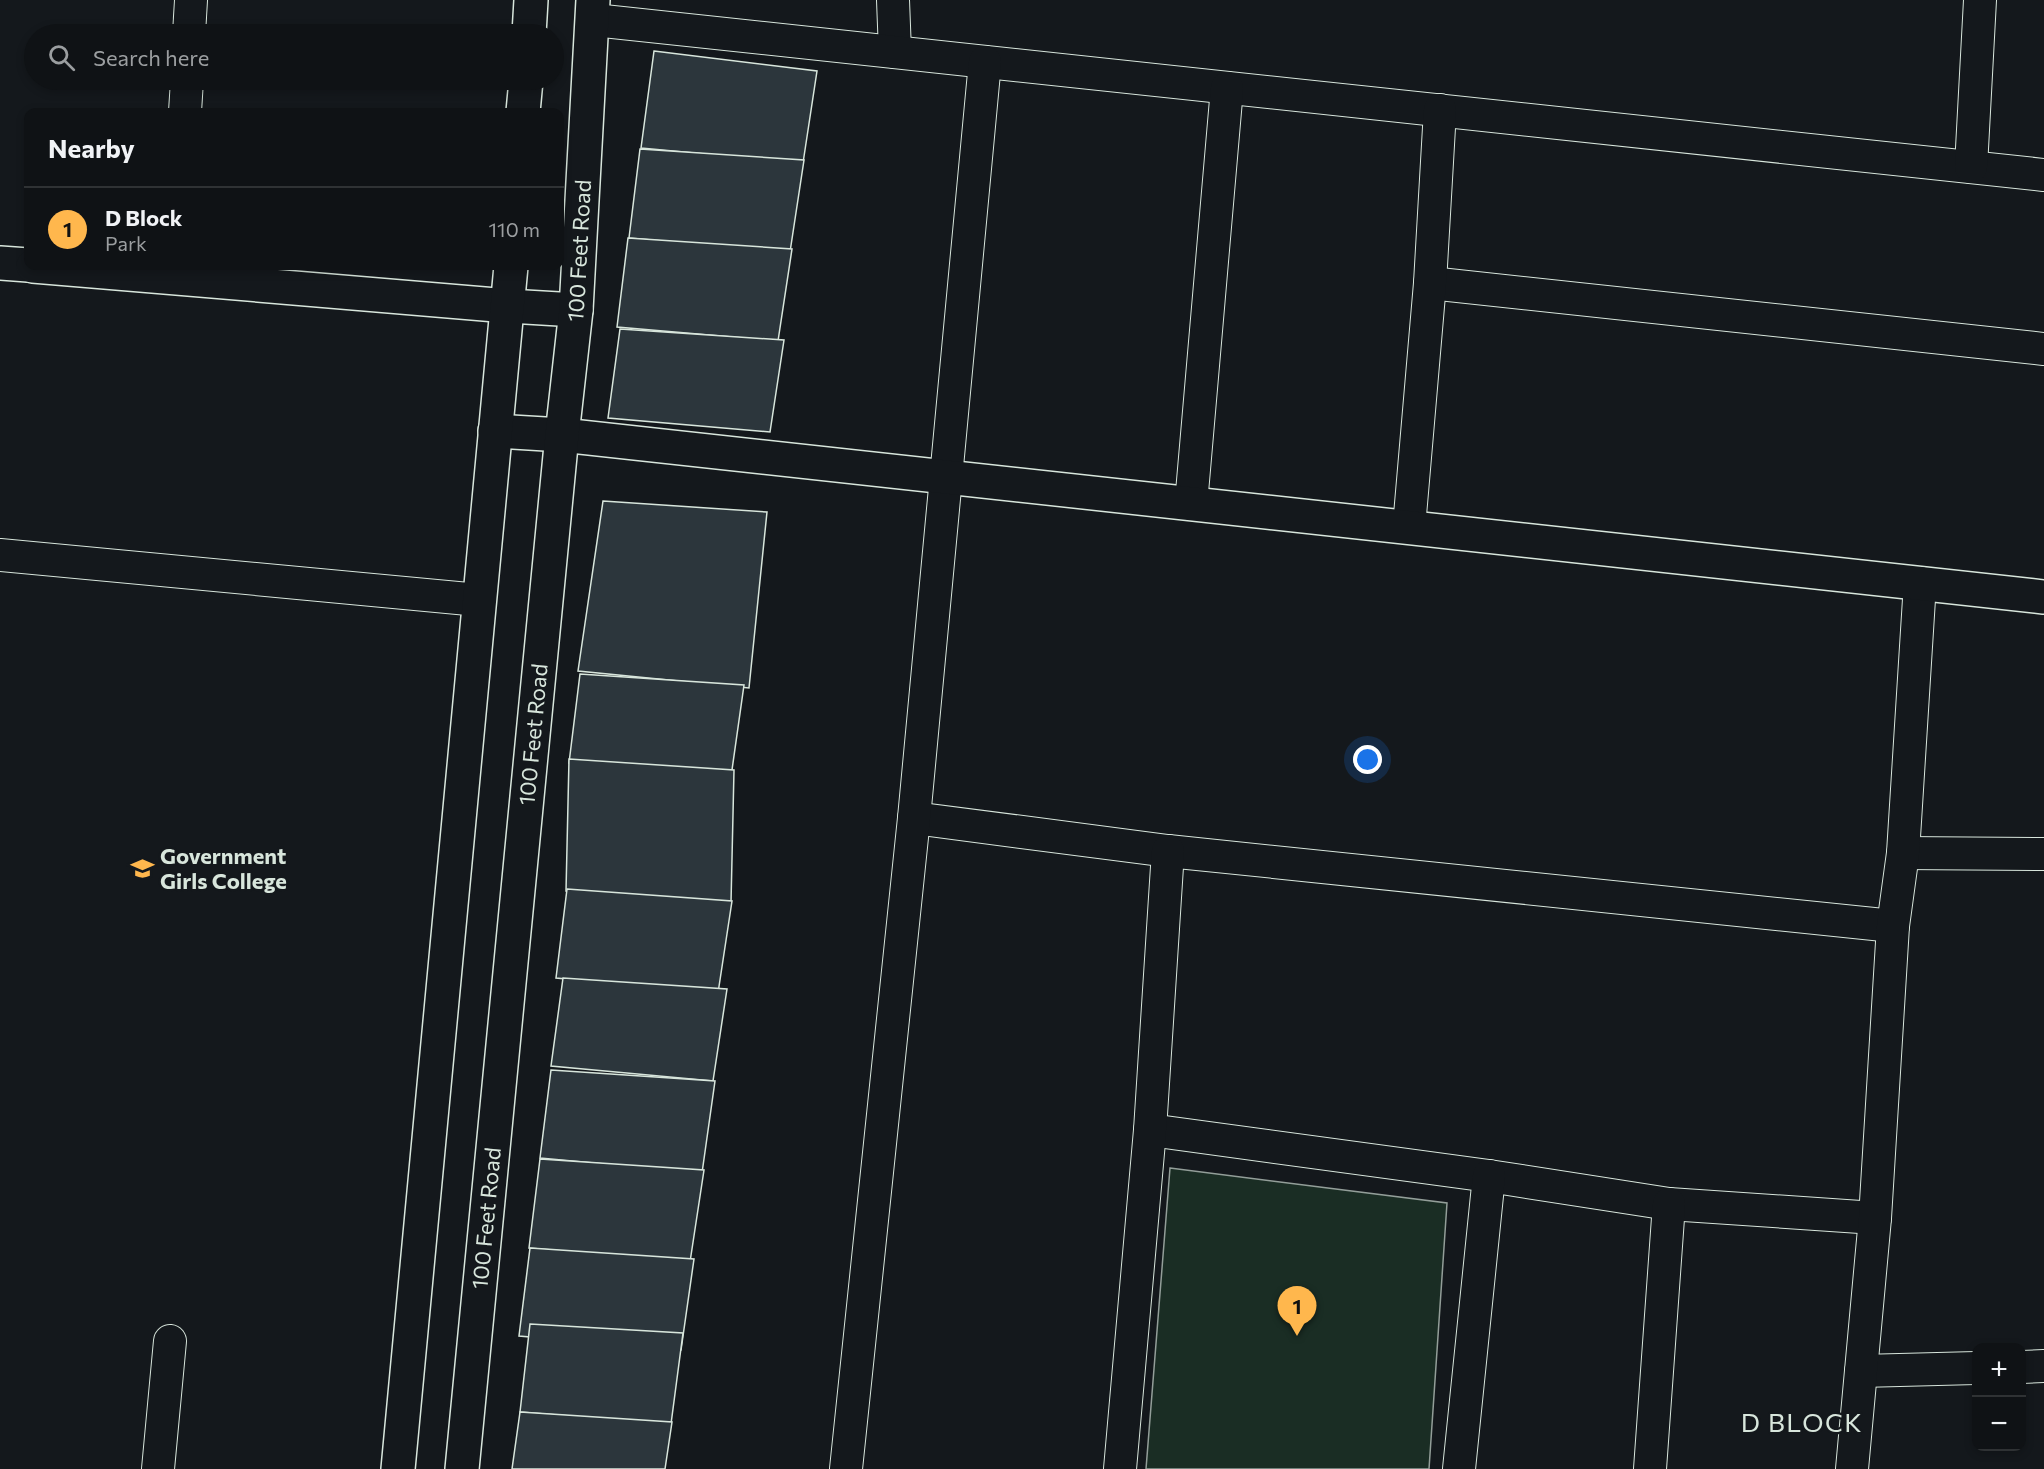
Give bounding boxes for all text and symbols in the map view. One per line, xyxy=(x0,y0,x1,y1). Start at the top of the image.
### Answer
search box xyxy=(24,24,564,90)
icon: search xyxy=(45,41,78,74)
text: Search here xyxy=(93,44,209,71)
text: Nearby xyxy=(48,132,135,163)
street label: 100 Feet Road xyxy=(561,179,596,323)
text: D Block xyxy=(105,204,182,231)
text: 1 xyxy=(63,217,72,241)
text: 110 m xyxy=(489,217,540,241)
text: Park xyxy=(105,231,147,255)
street label: 100 Feet Road xyxy=(512,662,553,806)
your location xyxy=(1353,745,1382,774)
place label: Government Girls College xyxy=(160,842,287,894)
school or university icon: Government Girls College xyxy=(129,856,155,882)
street label: 100 Feet Road xyxy=(465,1146,506,1290)
pin: 1 xyxy=(1278,1286,1316,1336)
map controls xyxy=(1972,1343,2026,1451)
button: + xyxy=(1972,1343,2026,1397)
button: − xyxy=(1972,1397,2026,1451)
district label: D BLOCK xyxy=(1741,1406,1863,1437)

